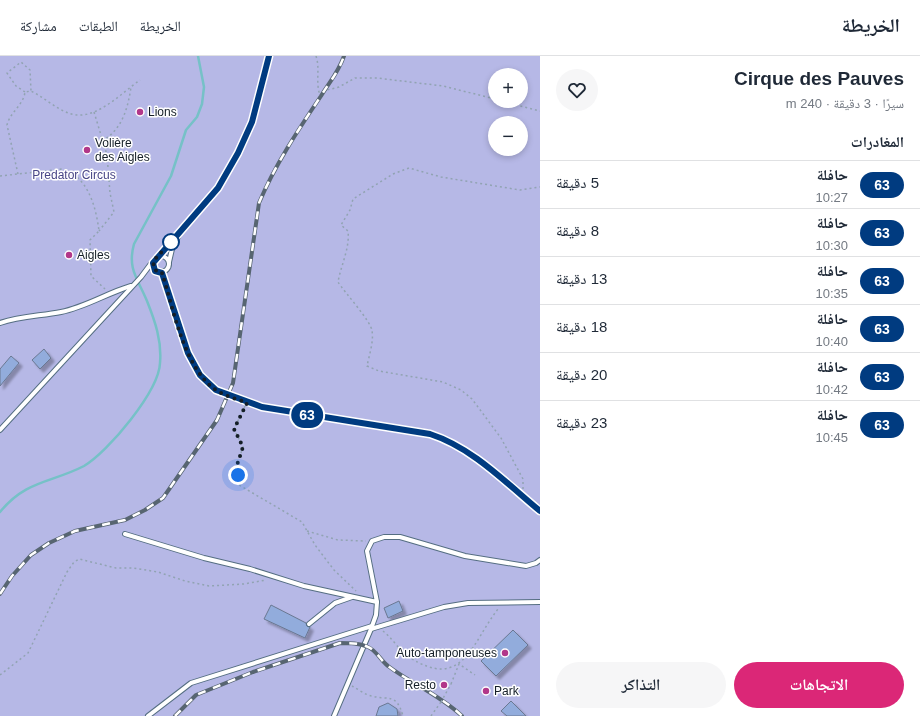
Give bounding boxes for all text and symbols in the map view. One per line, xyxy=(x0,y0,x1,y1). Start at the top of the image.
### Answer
text: الخريطة xyxy=(842,15,900,36)
text: مشاركة xyxy=(20,18,57,34)
text: الطبقات xyxy=(79,18,118,34)
text: الخريطة xyxy=(140,18,181,34)
map controls xyxy=(488,68,528,156)
button: + xyxy=(488,68,528,108)
text: Cirque des Pauves xyxy=(734,68,904,89)
button: heart xyxy=(556,69,598,111)
text: سيرًا · 3 دقيقة · 240 m xyxy=(786,96,904,111)
place label: Lions xyxy=(148,105,177,119)
marker: Lions xyxy=(135,107,145,117)
button: − xyxy=(488,116,528,156)
text: المغادرات xyxy=(851,133,904,150)
place label: Volière des Aigles xyxy=(95,136,150,164)
marker: Volière des Aigles xyxy=(82,145,92,155)
text: حافلة xyxy=(817,166,848,183)
park label: Predator Circus xyxy=(32,168,116,182)
text: 5 دقيقة xyxy=(556,174,599,191)
text: 63 xyxy=(874,177,890,193)
text: 10:27 xyxy=(815,190,848,205)
text: حافلة xyxy=(817,214,848,231)
text: 8 دقيقة xyxy=(556,222,599,239)
text: 63 xyxy=(874,225,890,241)
unlabelled marker xyxy=(162,233,180,251)
text: 10:30 xyxy=(815,238,848,253)
place label: Aigles xyxy=(77,248,110,262)
marker: Aigles xyxy=(64,250,74,260)
text: حافلة xyxy=(817,262,848,279)
text: 13 دقيقة xyxy=(556,270,607,287)
text: 63 xyxy=(874,273,890,289)
text: 10:35 xyxy=(815,286,848,301)
text: حافلة xyxy=(817,310,848,327)
text: 18 دقيقة xyxy=(556,318,607,335)
text: 63 xyxy=(874,321,890,337)
text: 10:40 xyxy=(815,334,848,349)
text: حافلة xyxy=(817,358,848,375)
text: 20 دقيقة xyxy=(556,366,607,383)
text: 63 xyxy=(874,369,890,385)
text: 10:42 xyxy=(815,382,848,397)
line badge: 63 xyxy=(289,402,325,428)
text: حافلة xyxy=(817,406,848,423)
text: 63 xyxy=(299,407,315,423)
text: 23 دقيقة xyxy=(556,414,607,431)
text: 63 xyxy=(874,417,890,433)
text: 10:45 xyxy=(815,430,848,445)
your location xyxy=(228,465,248,485)
place label: Auto-tamponeuses xyxy=(396,646,497,660)
marker: Auto-tamponeuses xyxy=(500,648,510,658)
button: التذاكر xyxy=(556,662,726,708)
button: الاتجاهات xyxy=(734,662,904,708)
place label: Resto xyxy=(405,678,436,692)
marker: Resto xyxy=(439,680,449,690)
place label: Park xyxy=(494,684,520,698)
marker: Park xyxy=(481,686,491,696)

